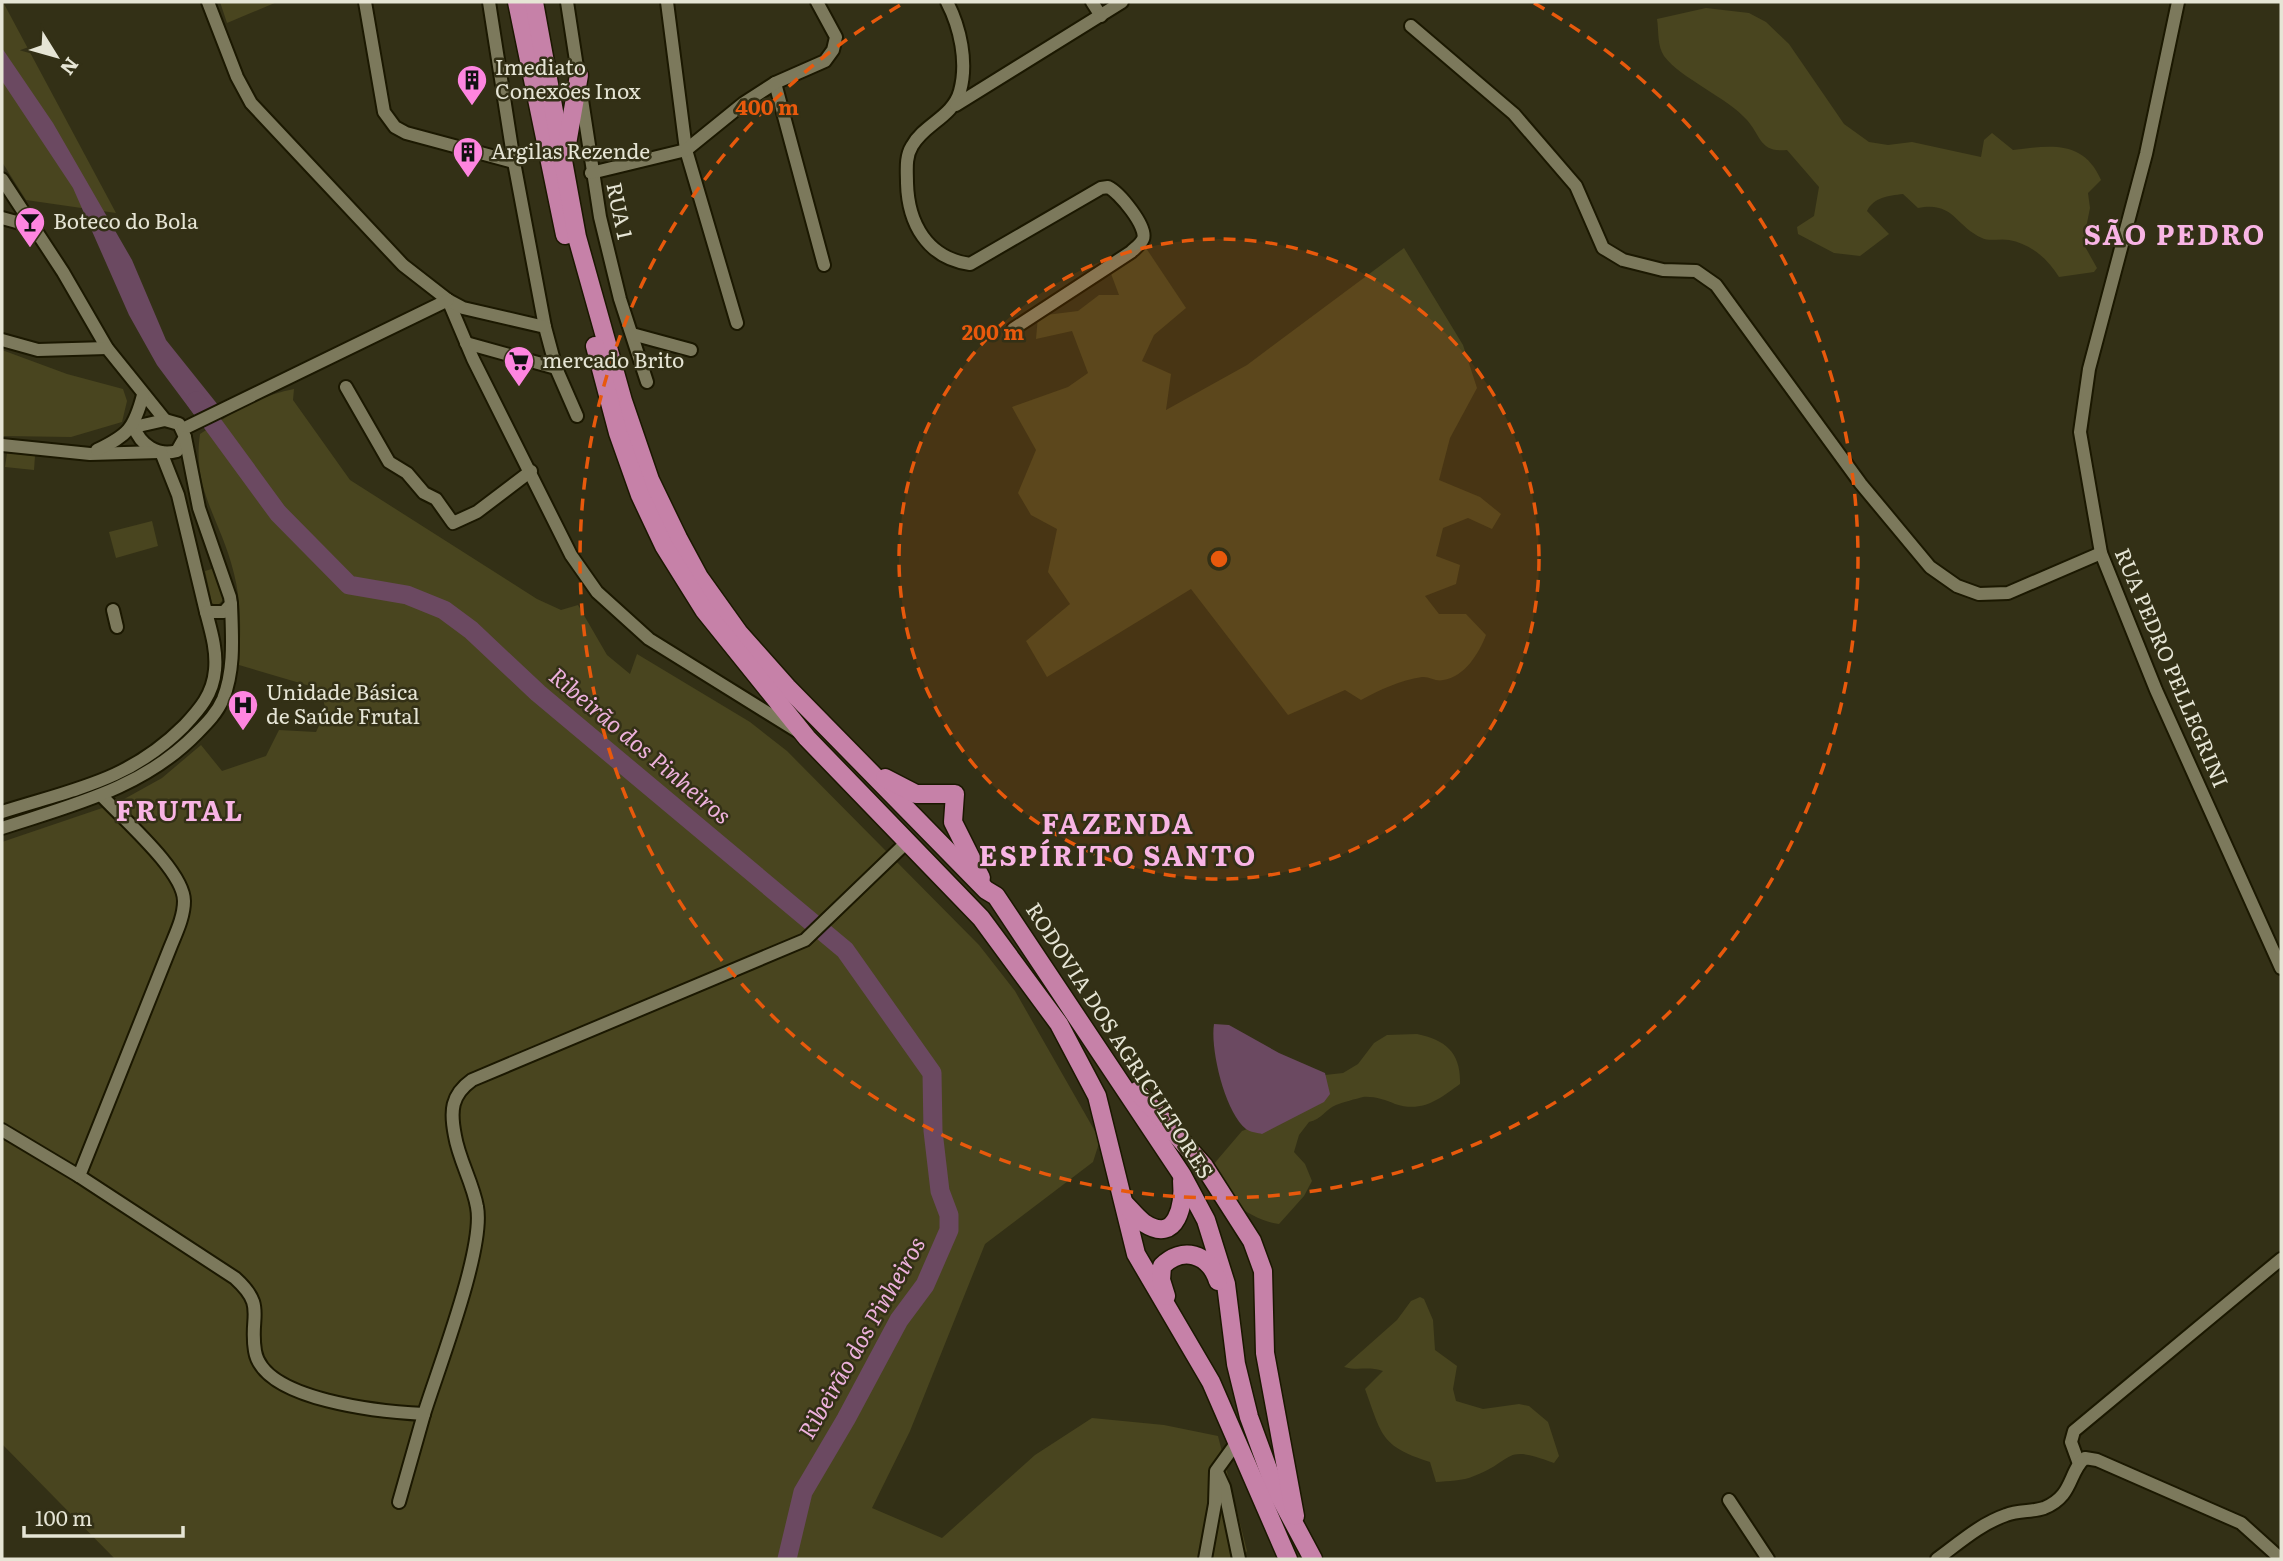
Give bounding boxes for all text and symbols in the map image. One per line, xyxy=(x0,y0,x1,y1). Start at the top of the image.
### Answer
north arrow xyxy=(21,21,91,91)
place label: Imediato Conexões Inox xyxy=(495,50,641,105)
text: N xyxy=(54,52,86,82)
building icon: Imediato Conexões Inox xyxy=(455,63,489,107)
text: 400 m xyxy=(735,90,799,121)
place label: Argilas Rezende xyxy=(491,134,650,165)
building icon: Argilas Rezende xyxy=(451,135,485,179)
street label: RUA 1 xyxy=(600,179,643,242)
place label: Boteco do Bola xyxy=(53,204,199,235)
bar icon: Boteco do Bola xyxy=(13,205,47,249)
district label: SÃO PEDRO xyxy=(2084,212,2266,254)
text: 200 m xyxy=(962,315,1024,346)
place label: mercado Brito xyxy=(542,343,684,374)
supermarket icon: mercado Brito xyxy=(502,344,536,388)
street label: RUA PEDRO PELLEGRINI xyxy=(2109,542,2238,792)
centre of rings xyxy=(1207,547,1231,571)
water label: Ribeirão dos Pinheiros xyxy=(543,658,740,831)
place label: Unidade Básica de Saúde Frutal xyxy=(266,675,420,730)
hospital icon: Unidade Básica de Saúde Frutal xyxy=(226,688,260,732)
district label: FRUTAL xyxy=(116,788,244,830)
district label: FAZENDA ESPÍRITO SANTO xyxy=(979,801,1257,875)
street label: RODOVIA DOS AGRICULTORES xyxy=(1020,895,1222,1184)
water label: Ribeirão dos Pinheiros xyxy=(788,1230,932,1444)
scale bar xyxy=(24,1494,184,1538)
text: 100 m xyxy=(35,1501,92,1532)

